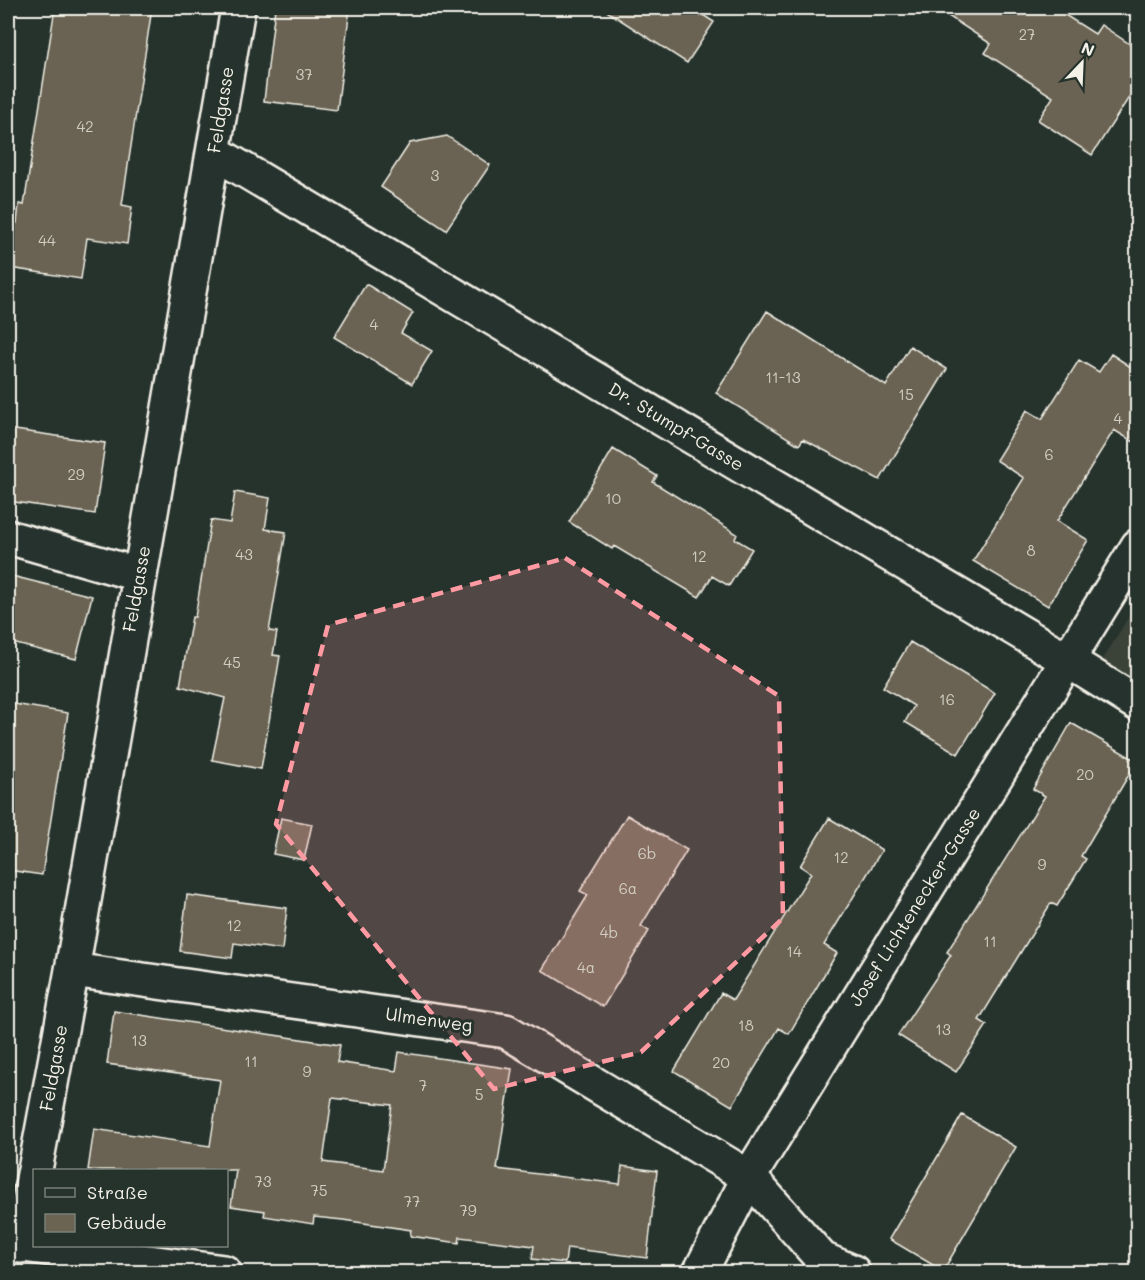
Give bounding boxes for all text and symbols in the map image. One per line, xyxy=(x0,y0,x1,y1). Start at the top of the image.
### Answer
house number: 27 xyxy=(1019,24,1035,44)
north arrow xyxy=(1052,33,1112,93)
text: N xyxy=(1078,37,1098,61)
house number: 37 xyxy=(295,64,313,84)
street label: Feldgasse xyxy=(201,65,239,155)
house number: 42 xyxy=(76,116,94,136)
house number: 3 xyxy=(431,165,440,185)
house number: 44 xyxy=(38,230,56,250)
house number: 4 xyxy=(370,314,379,334)
house number: 11-13 xyxy=(765,367,801,387)
street label: Dr. Stumpf-Gasse xyxy=(604,376,749,476)
house number: 15 xyxy=(898,384,914,404)
house number: 4 xyxy=(1114,408,1123,428)
house number: 6 xyxy=(1044,444,1054,464)
house number: 29 xyxy=(67,464,85,484)
house number: 10 xyxy=(605,488,621,508)
house number: 8 xyxy=(1026,540,1036,560)
street label: Feldgasse xyxy=(117,544,155,634)
house number: 43 xyxy=(235,544,253,564)
house number: 12 xyxy=(691,546,707,566)
house number: 45 xyxy=(223,652,241,672)
house number: 16 xyxy=(939,689,955,709)
house number: 20 xyxy=(1076,764,1094,784)
street label: Josef Lichtenecker-Gasse xyxy=(843,802,985,1010)
house number: 6b xyxy=(638,843,656,863)
house number: 12 xyxy=(833,847,849,867)
house number: 9 xyxy=(1038,854,1047,874)
house number: 6a xyxy=(619,878,637,898)
house number: 12 xyxy=(226,915,242,935)
house number: 4b xyxy=(600,922,618,942)
house number: 11 xyxy=(983,931,997,951)
house number: 14 xyxy=(786,941,802,961)
house number: 4a xyxy=(577,957,595,977)
street label: Ulmenweg xyxy=(384,1001,474,1037)
house number: 18 xyxy=(738,1015,754,1035)
house number: 13 xyxy=(935,1019,951,1039)
street label: Feldgasse xyxy=(34,1023,72,1113)
house number: 13 xyxy=(131,1030,147,1050)
house number: 11 xyxy=(244,1051,258,1071)
house number: 20 xyxy=(712,1052,730,1072)
house number: 9 xyxy=(303,1061,312,1081)
house number: 7 xyxy=(419,1075,427,1095)
house number: 5 xyxy=(475,1084,483,1104)
legend xyxy=(33,1169,228,1247)
house number: 73 xyxy=(254,1171,272,1191)
text: Straße xyxy=(87,1180,148,1204)
house number: 75 xyxy=(310,1180,328,1200)
house number: 77 xyxy=(404,1191,420,1211)
house number: 79 xyxy=(459,1200,477,1220)
text: Gebäude xyxy=(87,1210,167,1234)

